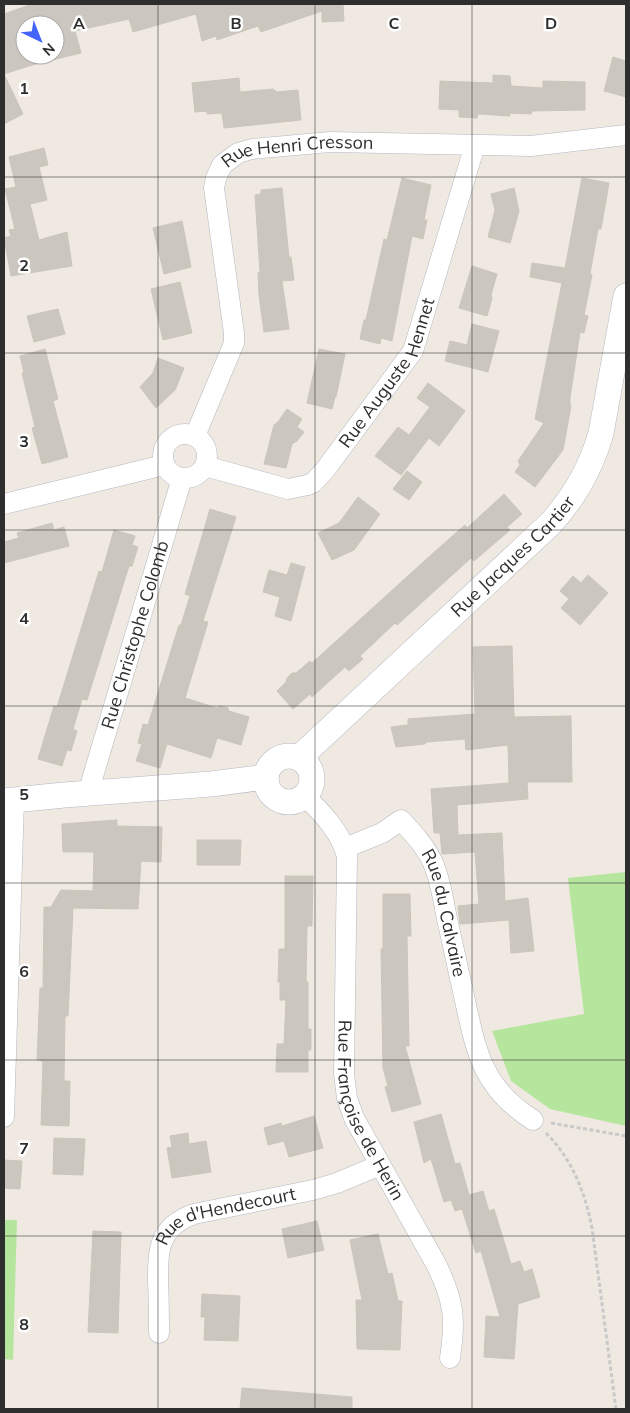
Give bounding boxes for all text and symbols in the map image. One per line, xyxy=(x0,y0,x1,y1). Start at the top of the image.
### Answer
text: A xyxy=(73,13,85,33)
text: B xyxy=(230,13,242,33)
text: C xyxy=(389,13,400,33)
text: D xyxy=(545,13,557,33)
north arrow xyxy=(15,15,65,65)
text: N xyxy=(39,39,59,60)
text: 1 xyxy=(19,78,29,98)
street label: Rue Henri Cresson xyxy=(216,130,374,173)
text: 2 xyxy=(19,255,29,275)
street label: Rue Auguste Hennet xyxy=(333,295,439,452)
text: 3 xyxy=(19,431,29,451)
street label: Rue Jacques Cartier xyxy=(446,491,580,622)
street label: Rue Christophe Colomb xyxy=(96,538,174,732)
text: 4 xyxy=(19,608,29,628)
text: 5 xyxy=(19,784,29,804)
street label: Rue du Calvaire xyxy=(417,844,471,979)
text: 6 xyxy=(19,961,29,981)
street label: Rue Françoise de Herin xyxy=(333,1020,410,1204)
text: 7 xyxy=(19,1138,29,1158)
street label: Rue d'Hendecourt xyxy=(150,1182,298,1249)
text: 8 xyxy=(19,1314,29,1334)

